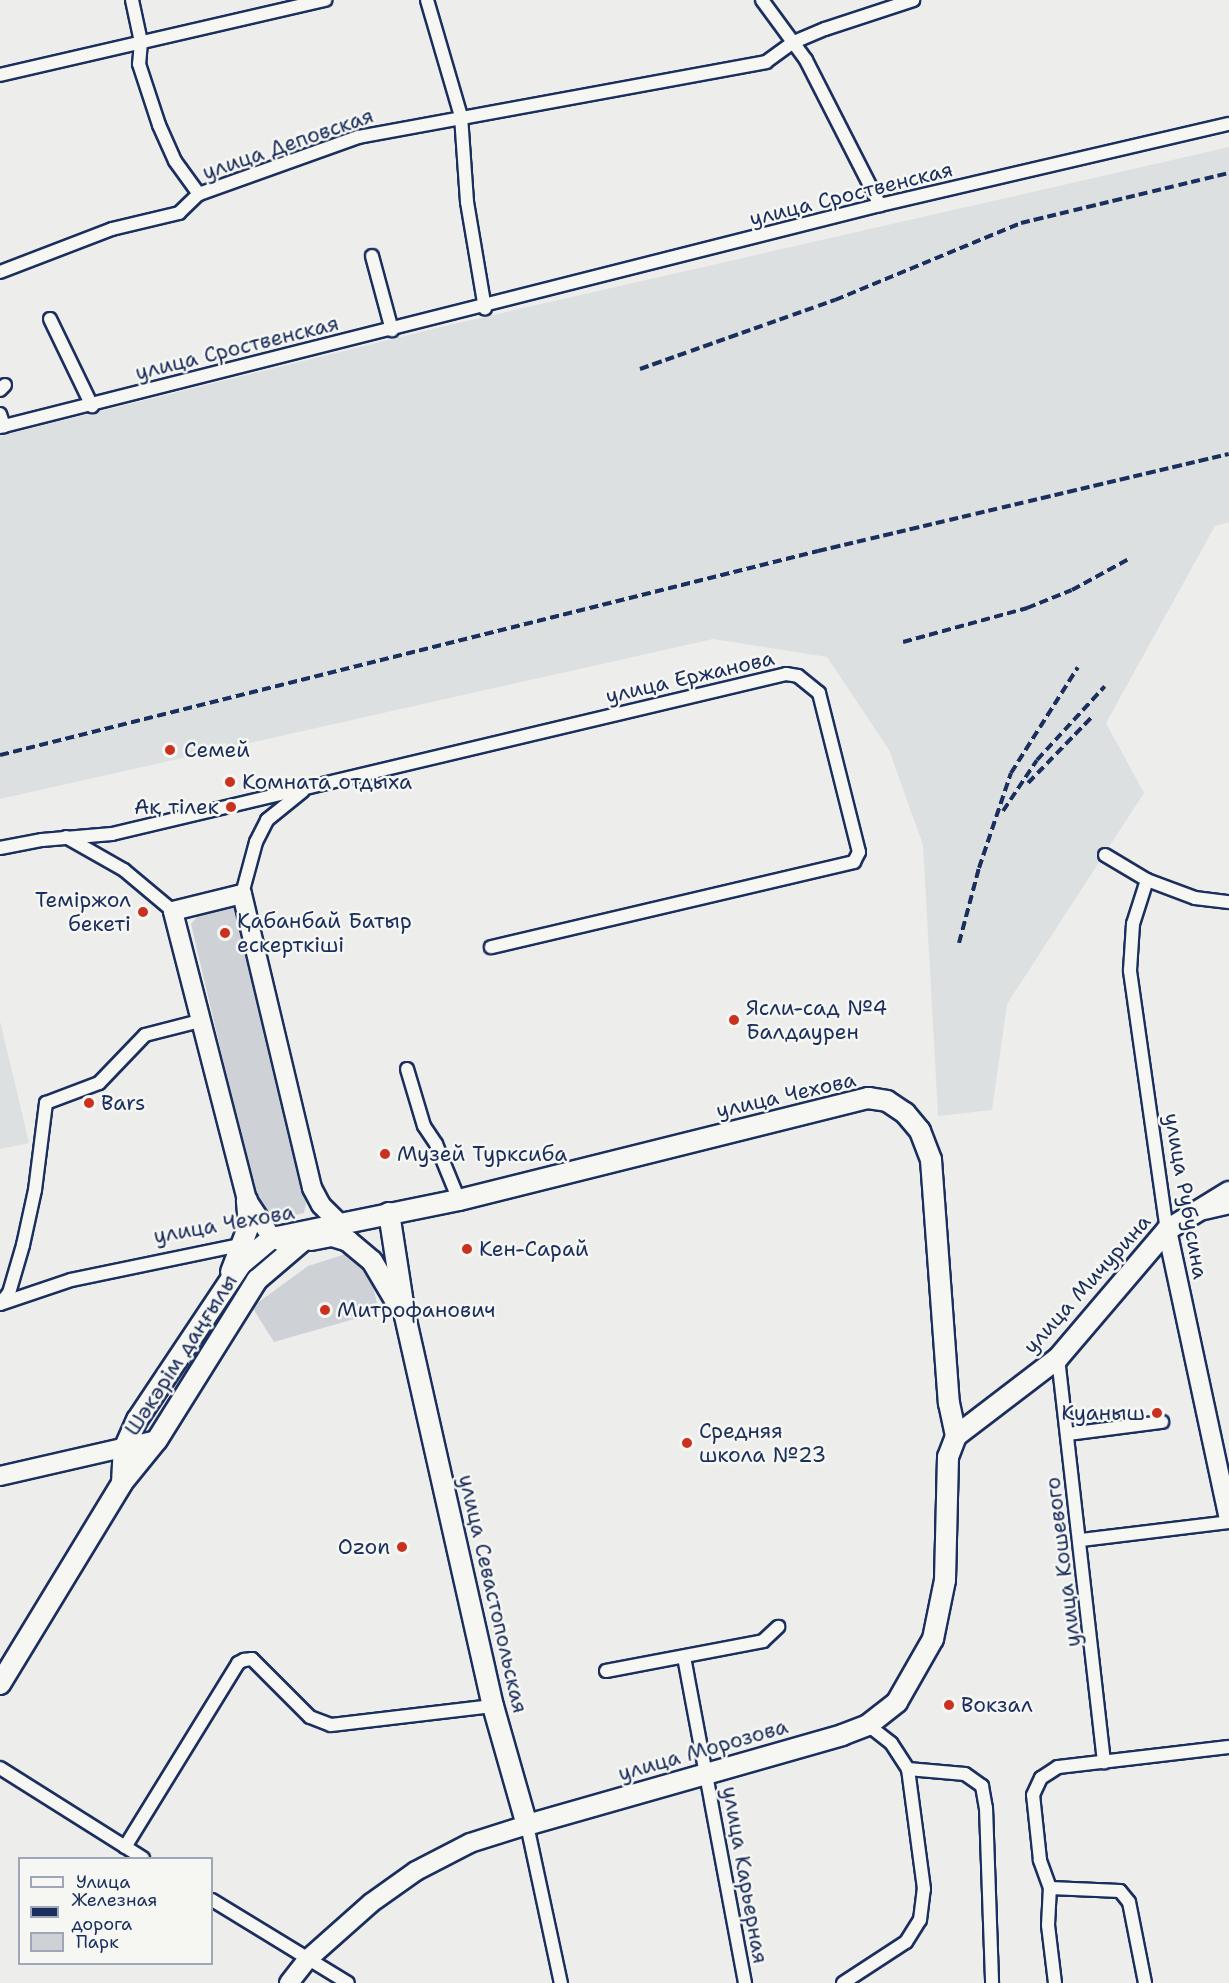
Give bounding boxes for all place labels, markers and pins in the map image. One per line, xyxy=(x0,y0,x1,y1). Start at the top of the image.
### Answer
place label: Семей xyxy=(184,737,250,763)
marker: Семей xyxy=(161,741,179,759)
place label: Комната отдыха xyxy=(242,769,412,795)
marker: Комната отдыха xyxy=(223,775,237,789)
place label: Ақ тілек xyxy=(134,794,219,820)
marker: Ақ тілек xyxy=(224,800,238,814)
place label: Теміржол бекеті xyxy=(35,887,131,937)
marker: Теміржол бекеті xyxy=(136,905,150,919)
place label: Қабанбай Батыр ескерткіші xyxy=(237,908,412,958)
marker: Қабанбай Батыр ескерткіші xyxy=(218,926,232,940)
place label: Ясли-сад №4 Балдаурен xyxy=(746,995,887,1045)
marker: Ясли-сад №4 Балдаурен xyxy=(727,1013,741,1027)
place label: Bars xyxy=(101,1090,145,1116)
marker: Bars xyxy=(82,1096,96,1110)
place label: Музей Турксиба xyxy=(397,1141,567,1167)
marker: Музей Турксиба xyxy=(378,1147,392,1161)
place label: Кен-Сарай xyxy=(479,1236,589,1262)
marker: Кен-Сарай xyxy=(460,1242,474,1256)
place label: Митрофанович xyxy=(337,1297,495,1323)
marker: Митрофанович xyxy=(318,1303,332,1317)
place label: Куаныш xyxy=(1061,1400,1145,1426)
marker: Куаныш xyxy=(1150,1406,1164,1420)
place label: Средняя школа №23 xyxy=(699,1418,826,1468)
marker: Средняя школа №23 xyxy=(680,1436,694,1450)
place label: Ozon xyxy=(338,1534,390,1560)
marker: Ozon xyxy=(395,1540,409,1554)
place label: Вокзал xyxy=(961,1692,1033,1718)
marker: Вокзал xyxy=(942,1698,956,1712)

